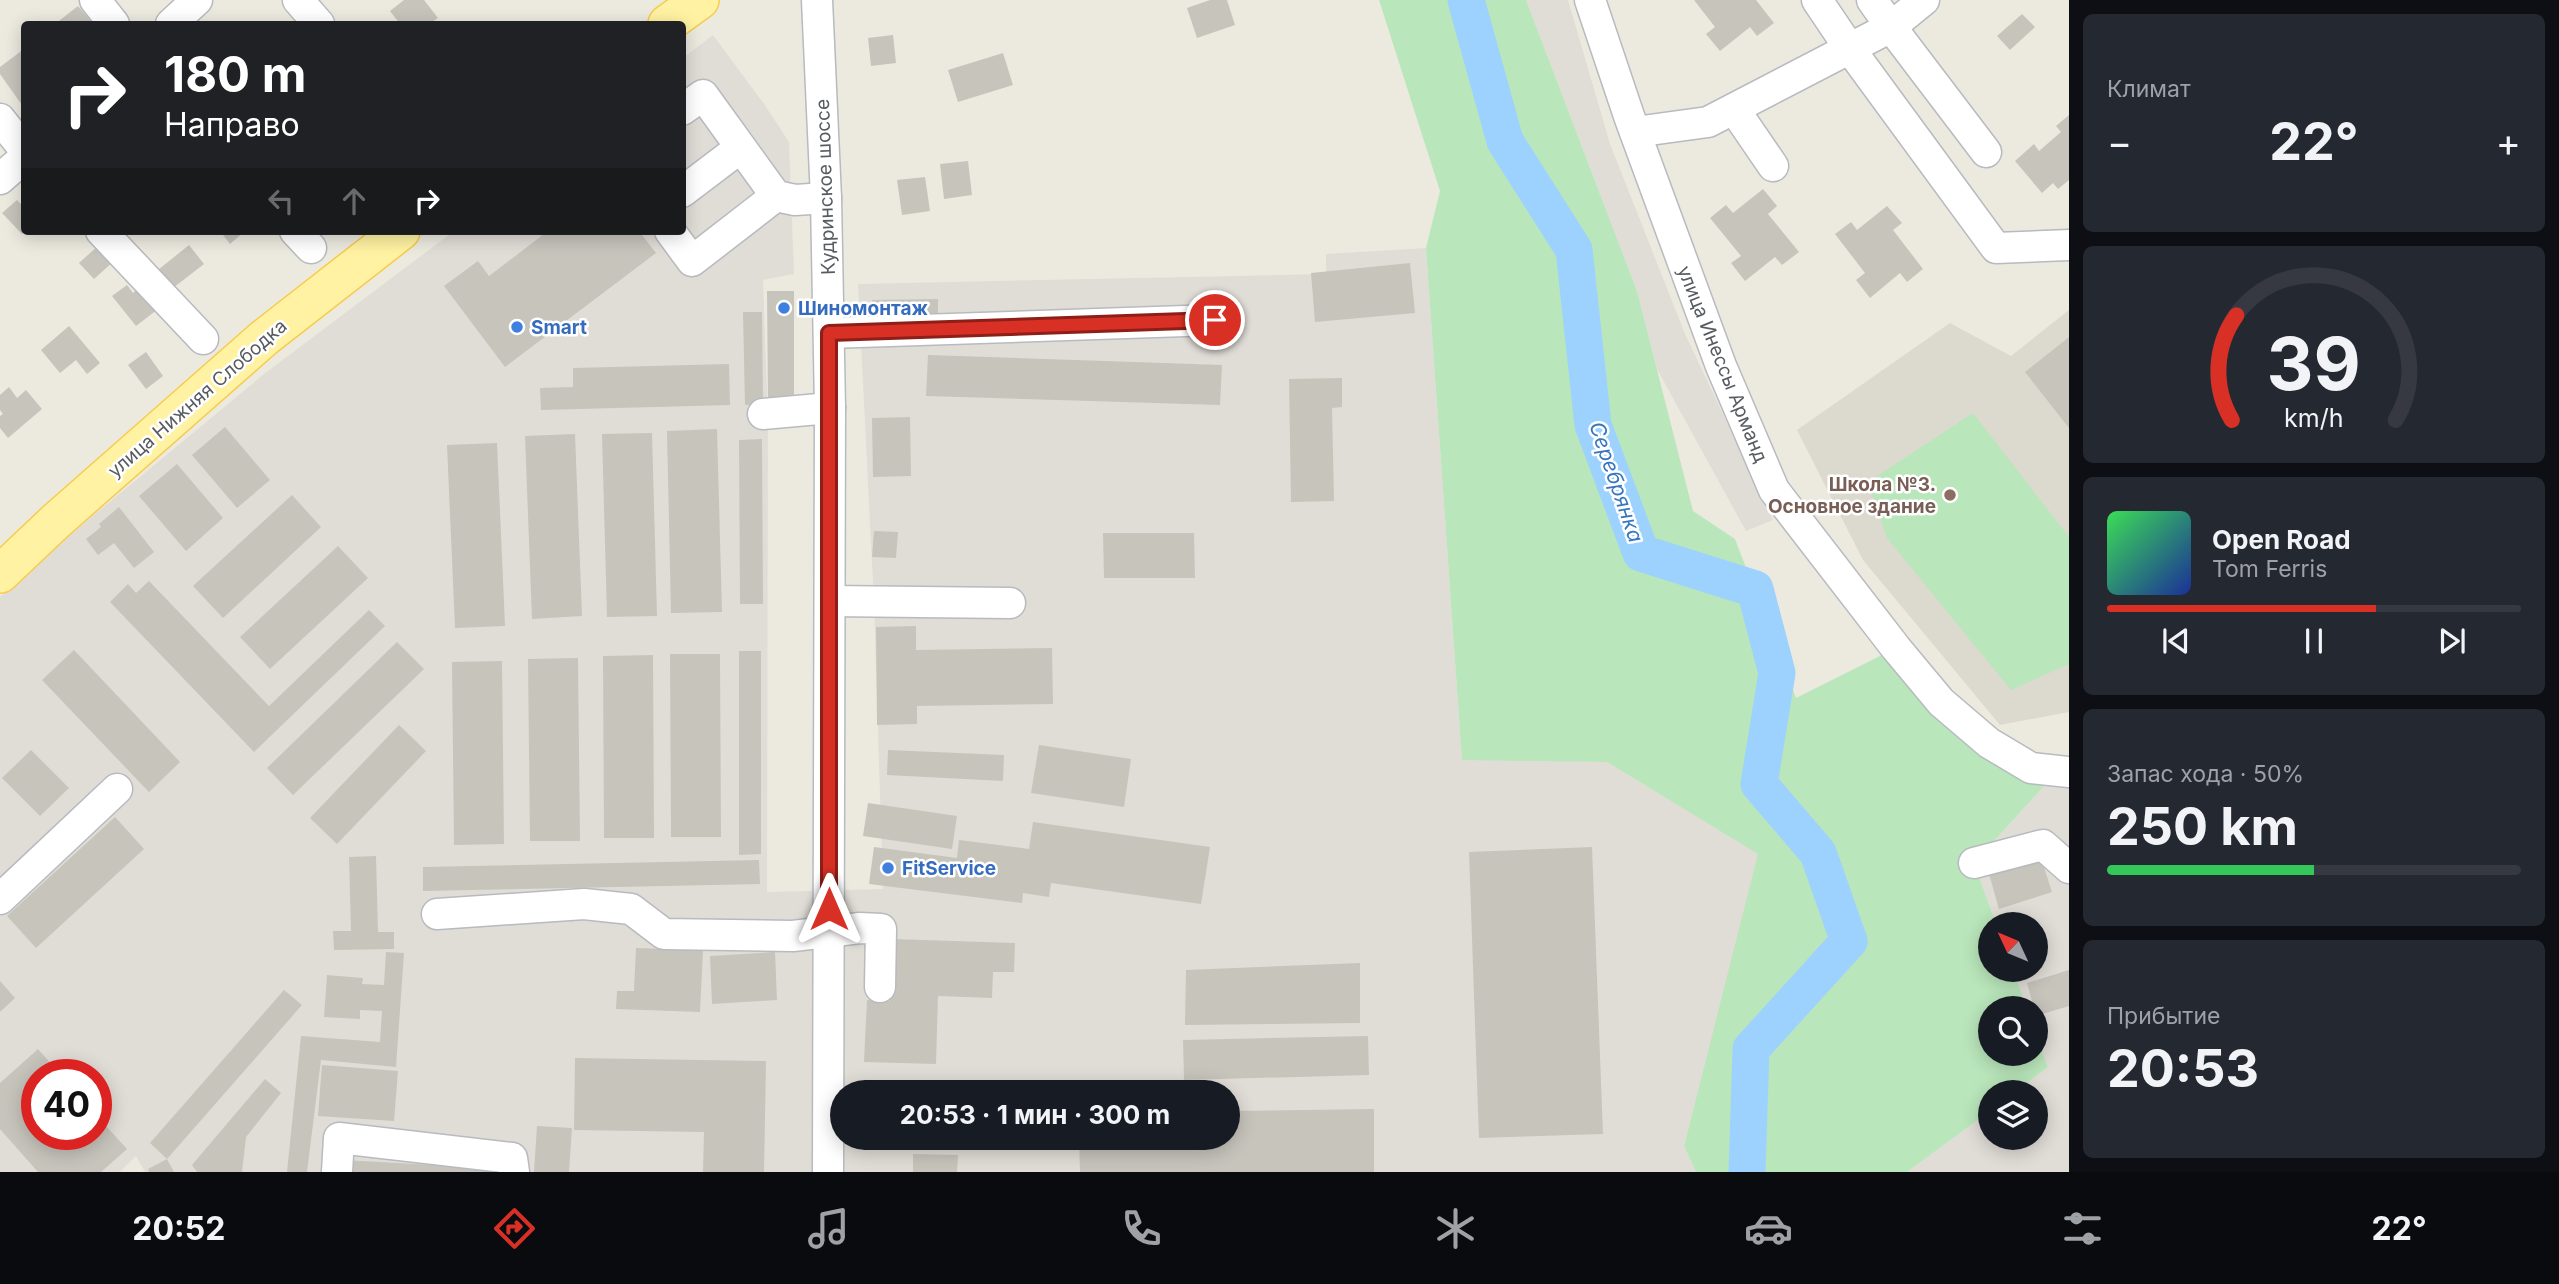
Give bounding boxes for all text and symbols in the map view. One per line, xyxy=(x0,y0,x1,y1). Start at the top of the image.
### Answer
text: 180 m xyxy=(164,45,306,104)
icon: right xyxy=(49,49,140,140)
text: Климат xyxy=(2107,75,2191,103)
street label: Кудринское шоссе xyxy=(811,99,840,275)
text: Направо xyxy=(164,105,300,144)
text: 22° xyxy=(2269,110,2359,173)
text: − xyxy=(2107,119,2132,165)
text: + xyxy=(2496,119,2521,165)
icon: left xyxy=(262,182,300,220)
icon: ahead xyxy=(335,182,373,220)
icon: right xyxy=(408,182,446,220)
street label: улица Инессы Арманд xyxy=(1672,262,1773,466)
pin xyxy=(1185,290,1245,350)
place label: Шиномонтаж xyxy=(798,297,928,320)
marker: Шиномонтаж xyxy=(776,300,792,316)
icon: arrive xyxy=(1196,301,1234,339)
street label: улица Нижняя Слободка xyxy=(103,314,291,482)
place label: Smart xyxy=(531,316,587,339)
marker: Smart xyxy=(509,319,525,335)
text: 39 xyxy=(2267,320,2361,409)
text: km/h xyxy=(2284,403,2344,433)
water label: Серебрянка xyxy=(1584,418,1649,546)
place label: Школа №3. Основное здание xyxy=(1768,473,1936,518)
marker: Школа №3. Основное здание xyxy=(1942,487,1958,503)
text: Open Road xyxy=(2212,524,2351,555)
text: Tom Ferris xyxy=(2212,555,2327,583)
icon: previous xyxy=(2157,622,2195,660)
icon: pause xyxy=(2295,622,2333,660)
icon: next xyxy=(2433,622,2471,660)
text: Запас хода · 50% xyxy=(2107,760,2304,788)
text: 250 km xyxy=(2107,795,2298,858)
place label: FitService xyxy=(902,857,996,880)
marker: FitService xyxy=(880,860,896,876)
position arrow xyxy=(792,872,866,946)
north arrow xyxy=(1978,912,2048,982)
map controls xyxy=(1978,912,2048,1150)
button: search xyxy=(1978,996,2048,1066)
text: Прибытие xyxy=(2107,1002,2220,1030)
text: 20:53 xyxy=(2107,1037,2259,1100)
speed limit sign: 40 xyxy=(21,1059,112,1150)
button: layers xyxy=(1978,1080,2048,1150)
text: 20:53 · 1 мин · 300 m xyxy=(900,1099,1170,1130)
icon: directions xyxy=(490,1204,539,1253)
icon: music xyxy=(804,1204,853,1253)
icon: phone xyxy=(1117,1204,1166,1253)
icon: climate xyxy=(1431,1204,1480,1253)
icon: car xyxy=(1744,1204,1793,1253)
icon: filters xyxy=(2058,1204,2107,1253)
text: 20:52 xyxy=(132,1209,225,1248)
text: 22° xyxy=(2372,1209,2427,1248)

